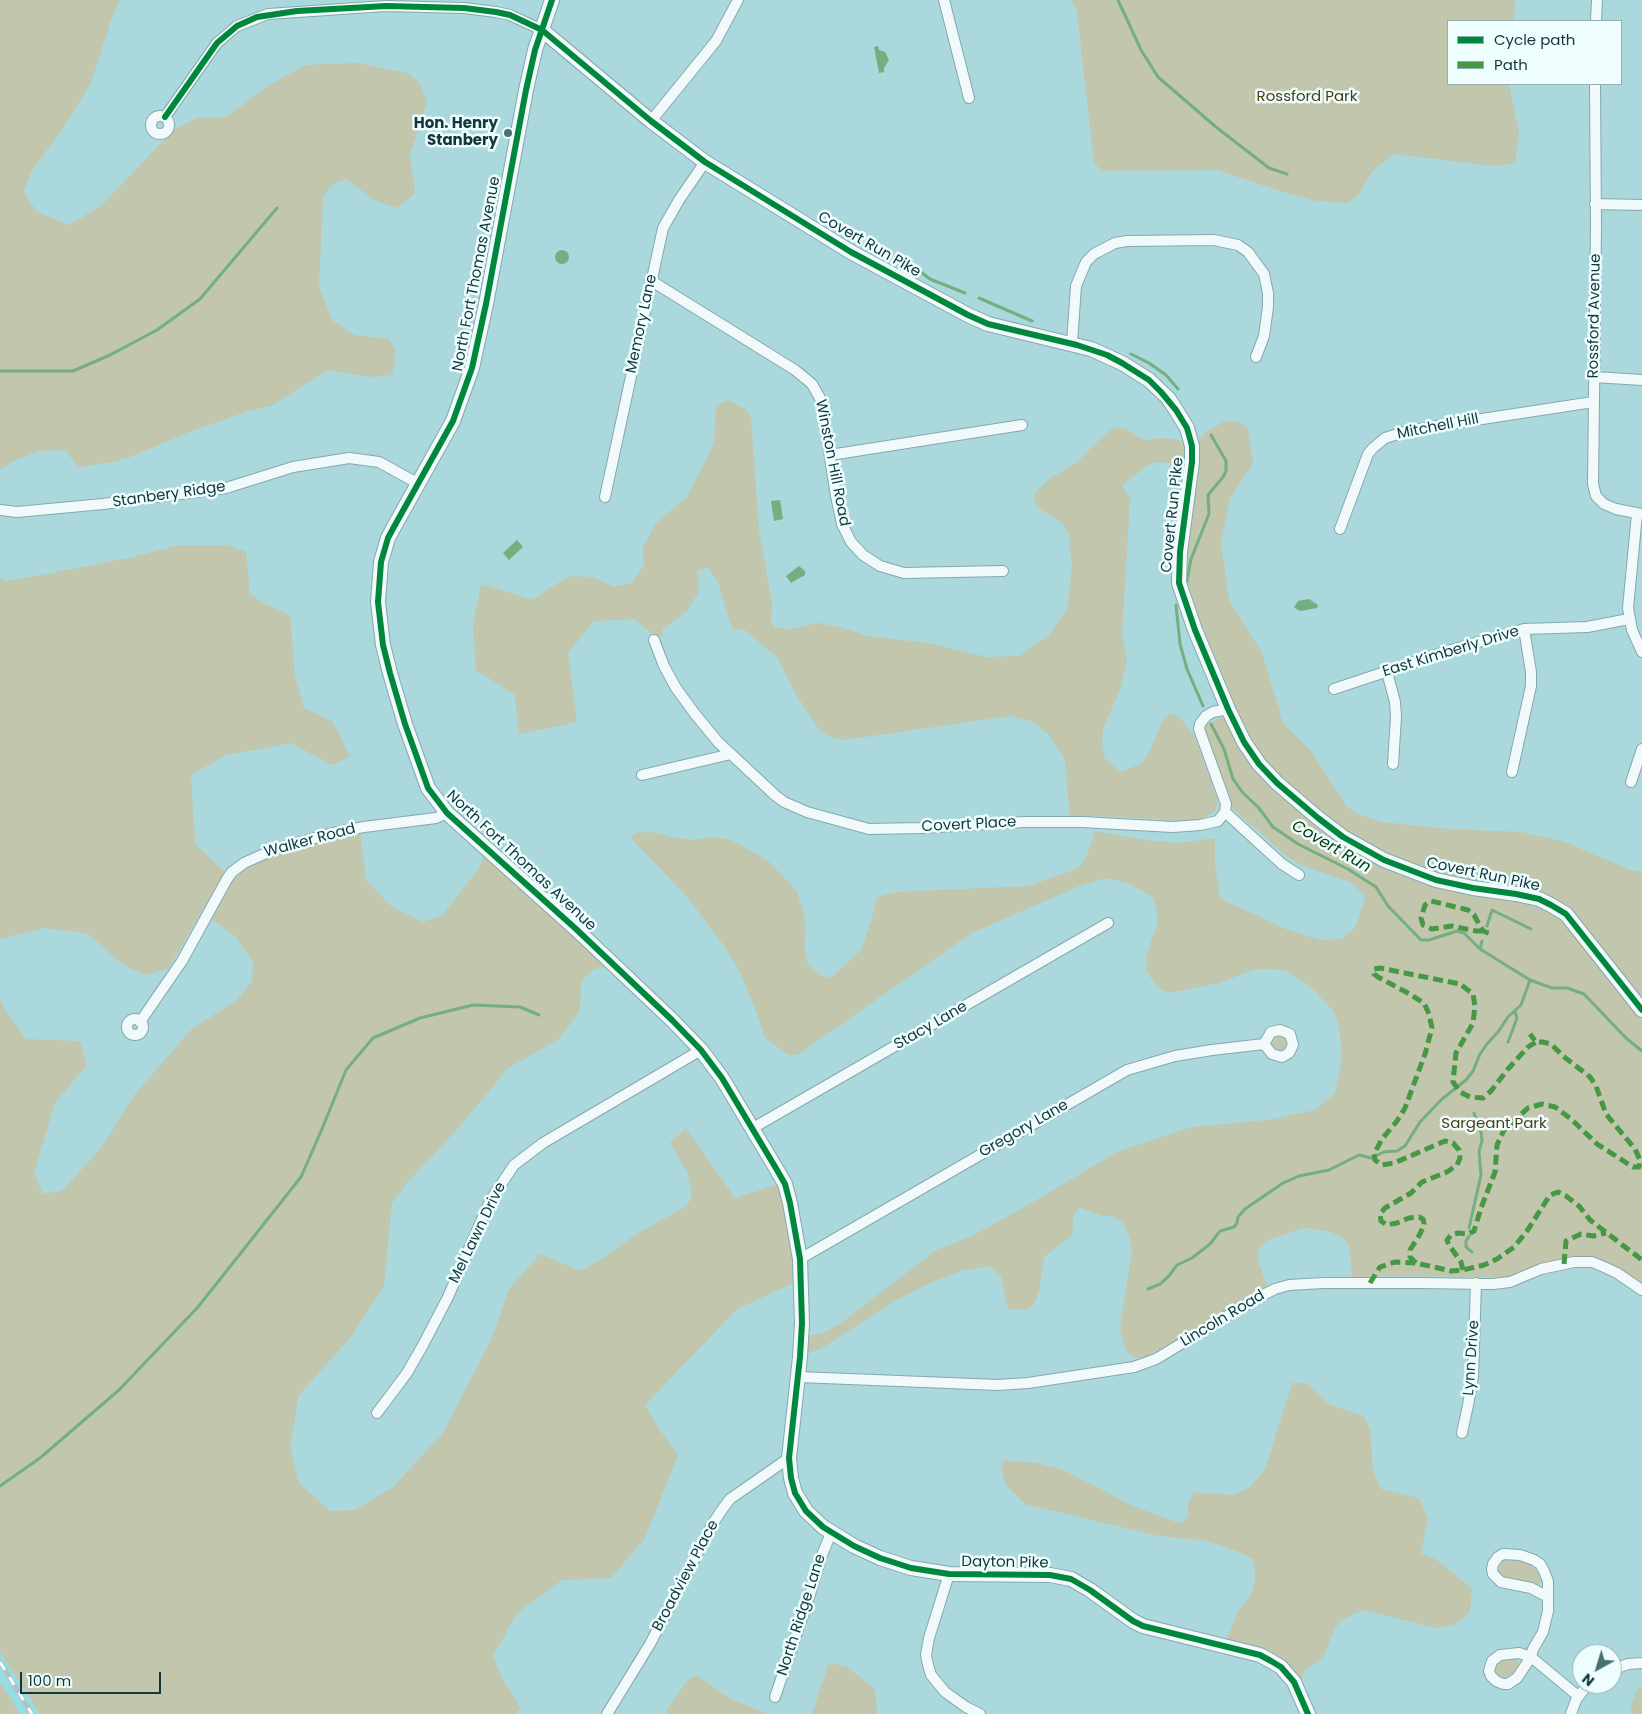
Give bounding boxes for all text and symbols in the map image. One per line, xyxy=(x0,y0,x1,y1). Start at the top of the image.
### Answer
legend xyxy=(1447,20,1622,85)
text: Cycle path xyxy=(1494,29,1575,50)
text: Path xyxy=(1494,54,1528,75)
park label: Rossford Park xyxy=(1257,88,1357,106)
place label: Hon. Henry Stanbery xyxy=(414,115,498,150)
marker: Hon. Henry Stanbery xyxy=(502,127,514,139)
street label: North Fort Thomas Avenue xyxy=(449,175,505,373)
street label: Covert Run Pike xyxy=(814,208,924,282)
street label: Rossford Avenue xyxy=(1585,253,1605,379)
street label: Memory Lane xyxy=(623,273,661,375)
street label: Winston Hill Road xyxy=(811,398,853,528)
street label: Mitchell Hill xyxy=(1396,410,1480,444)
street label: Covert Run Pike xyxy=(1158,457,1188,573)
street label: Stanbery Ridge xyxy=(111,478,227,512)
street label: East Kimberly Drive xyxy=(1380,623,1522,681)
street label: North Fort Thomas Avenue xyxy=(442,787,600,935)
street label: Covert Place xyxy=(921,814,1017,836)
water label: Covert Run xyxy=(1288,817,1374,877)
street label: Walker Road xyxy=(262,820,358,862)
street label: Covert Run Pike xyxy=(1425,854,1541,896)
street label: Stacy Lane xyxy=(891,998,971,1054)
street label: Gregory Lane xyxy=(976,1096,1072,1162)
park label: Sargeant Park xyxy=(1441,1115,1547,1133)
street label: Mel Lawn Drive xyxy=(446,1180,510,1286)
street label: Lincoln Road xyxy=(1178,1287,1268,1351)
street label: Lynn Drive xyxy=(1460,1320,1484,1396)
street label: Broadview Place xyxy=(649,1517,723,1635)
street label: North Ridge Lane xyxy=(774,1552,830,1678)
street label: Dayton Pike xyxy=(961,1553,1049,1573)
north arrow xyxy=(1572,1644,1622,1694)
scale bar xyxy=(22,1662,164,1694)
text: N xyxy=(1578,1669,1599,1691)
text: 100 m xyxy=(28,1670,71,1691)

